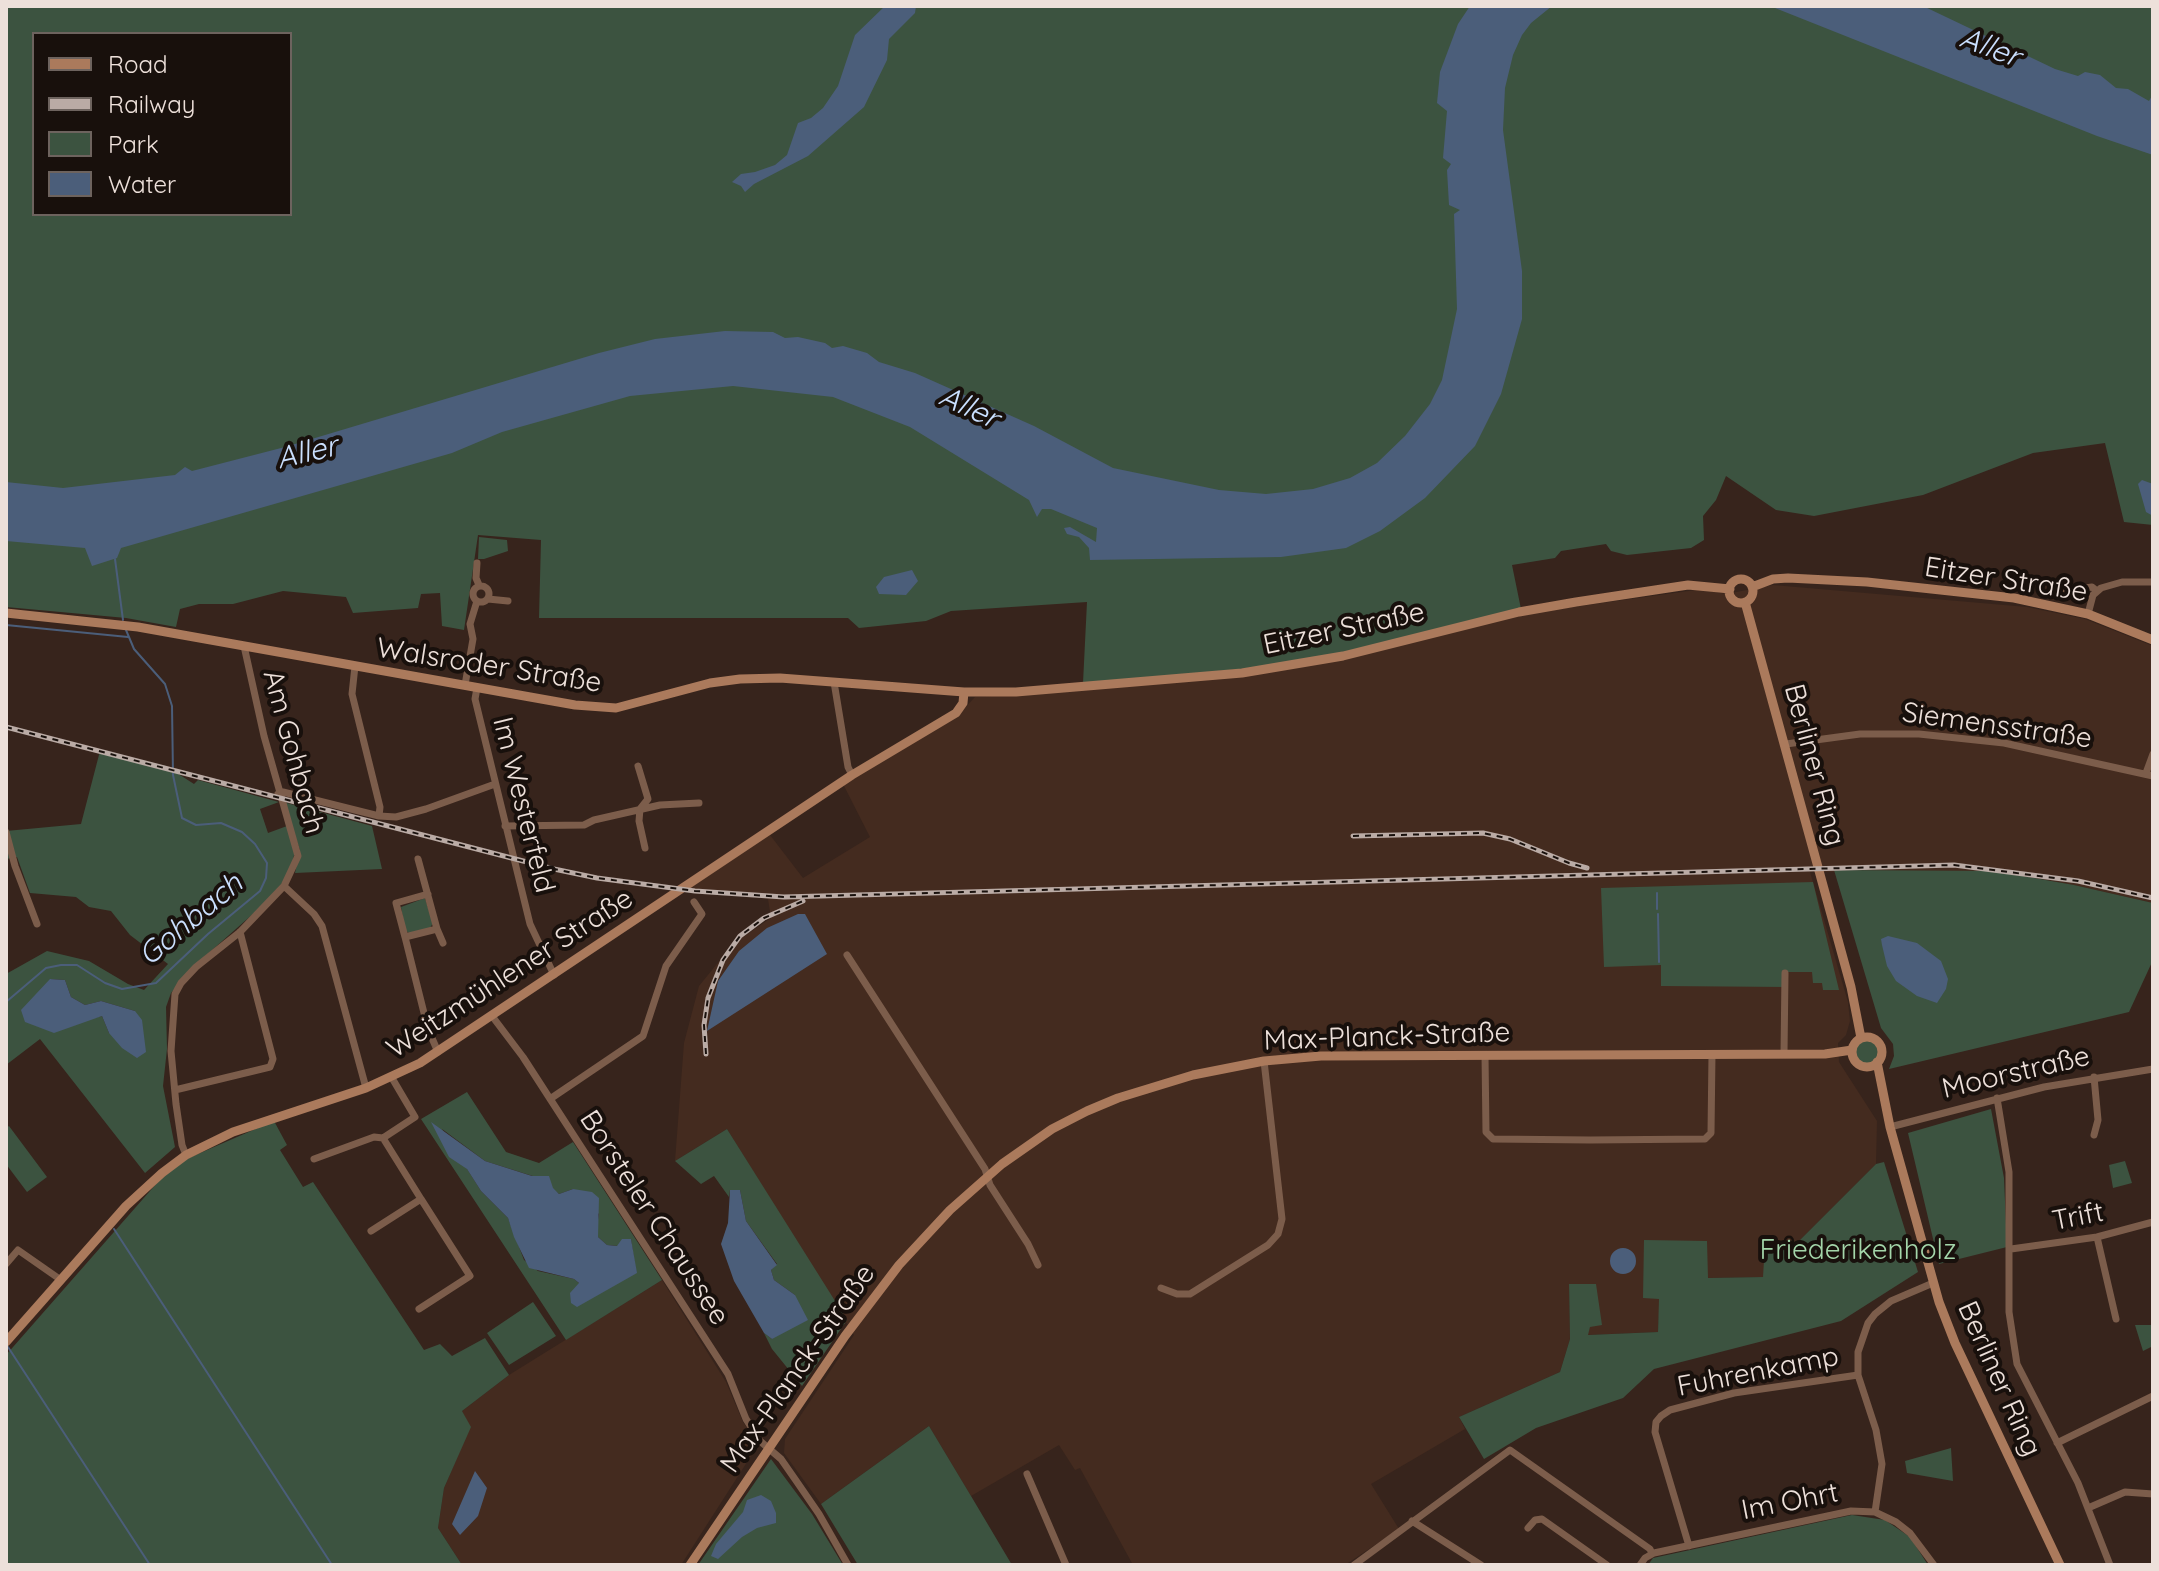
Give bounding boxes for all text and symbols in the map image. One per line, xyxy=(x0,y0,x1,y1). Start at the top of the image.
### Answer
water label: Aller xyxy=(1955,20,2025,76)
legend xyxy=(32,32,292,216)
text: Road xyxy=(108,49,168,79)
text: Railway xyxy=(108,89,195,119)
text: Park xyxy=(108,129,159,159)
text: Water xyxy=(108,169,176,199)
water label: Aller xyxy=(934,379,1004,437)
water label: Aller xyxy=(273,429,341,477)
street label: Eitzer Straße xyxy=(1922,551,2090,609)
street label: Eitzer Straße xyxy=(1260,595,1428,663)
street label: Walsroder Straße xyxy=(374,632,604,700)
street label: Am Gohbach xyxy=(255,667,331,837)
street label: Berliner Ring xyxy=(1776,680,1852,850)
street label: Siemensstraße xyxy=(1900,696,2094,756)
street label: Im Westerfeld xyxy=(485,714,561,896)
water label: Gohbach xyxy=(132,866,250,974)
street label: Weitzmühlener Straße xyxy=(381,882,639,1066)
street label: Max-Planck-Straße xyxy=(1263,1016,1511,1058)
street label: Moorstraße xyxy=(1939,1040,2093,1106)
street label: Borsteler Chaussee xyxy=(572,1104,736,1332)
street label: Trift xyxy=(2049,1196,2107,1238)
park label: Friederikenholz xyxy=(1760,1234,1956,1268)
street label: Max-Planck-Straße xyxy=(713,1258,883,1480)
street label: Berliner Ring xyxy=(1950,1296,2048,1462)
street label: Fuhrenkamp xyxy=(1674,1340,1842,1404)
street label: Im Ohrt xyxy=(1739,1476,1841,1528)

